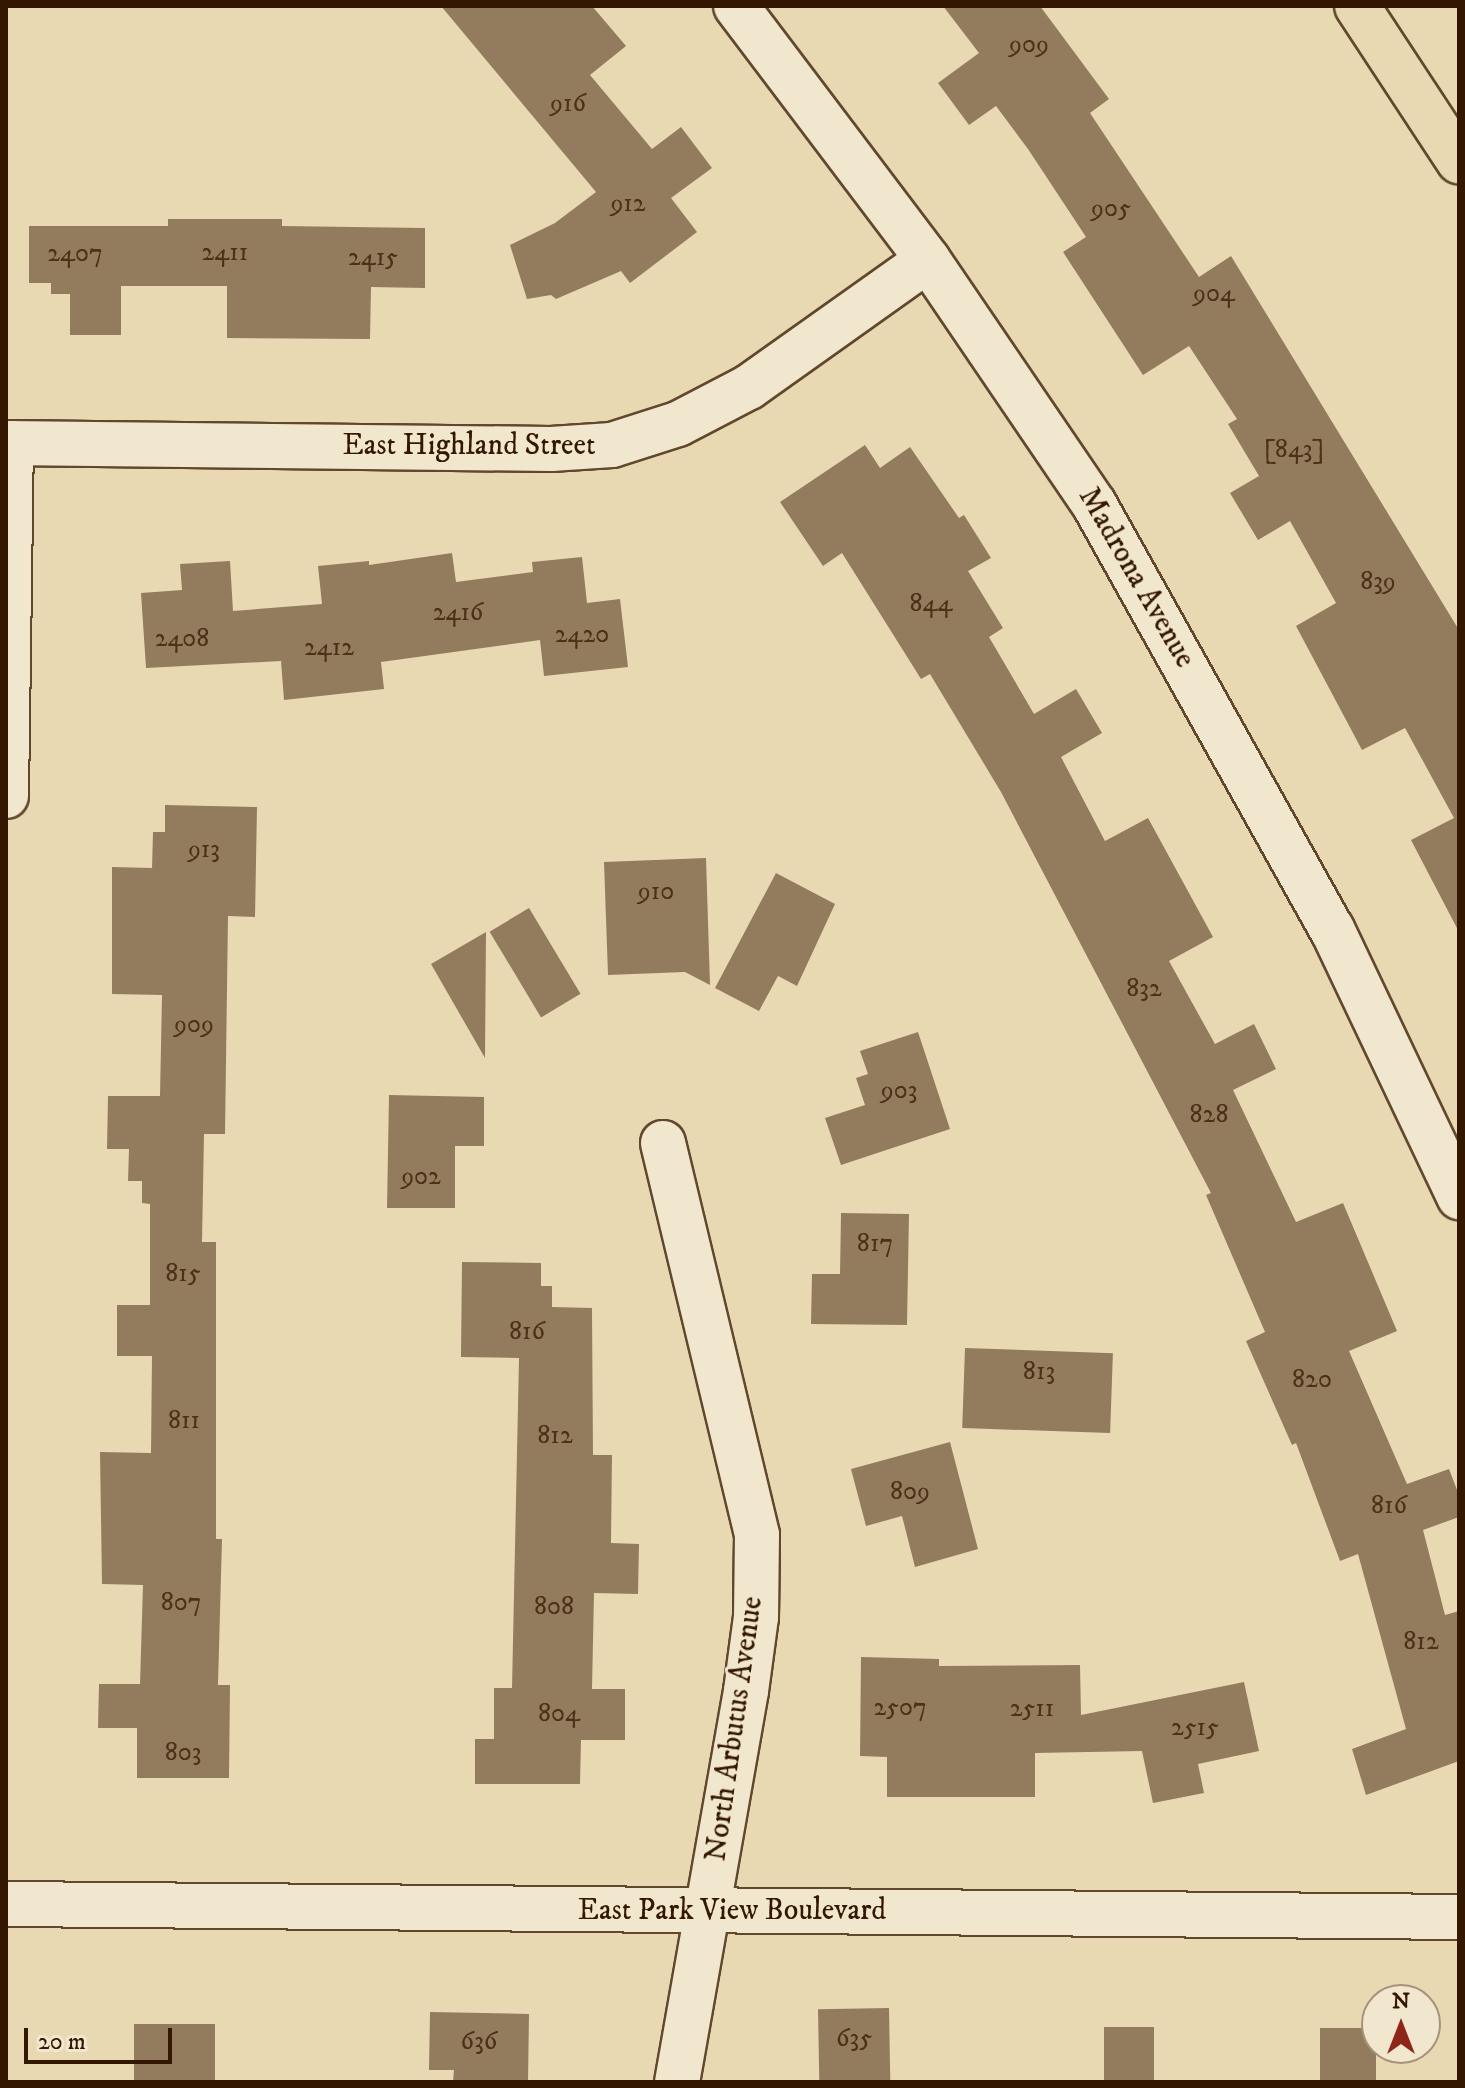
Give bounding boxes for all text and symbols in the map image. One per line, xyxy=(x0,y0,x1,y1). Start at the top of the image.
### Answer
house number: 909 xyxy=(1009,29,1049,61)
house number: 916 xyxy=(550,88,586,120)
house number: 912 xyxy=(610,188,646,220)
house number: 905 xyxy=(1091,193,1131,225)
house number: 2411 xyxy=(202,237,248,269)
house number: 2407 xyxy=(47,238,103,270)
house number: 2415 xyxy=(348,242,398,274)
house number: 904 xyxy=(1193,278,1235,310)
street label: East Highland Street xyxy=(342,428,596,464)
house number: [843] xyxy=(1264,434,1324,466)
street label: Madrona Avenue xyxy=(1070,481,1202,675)
house number: 839 xyxy=(1360,566,1396,598)
house number: 844 xyxy=(910,588,952,620)
house number: 2416 xyxy=(433,597,483,629)
house number: 2420 xyxy=(555,619,609,651)
house number: 2408 xyxy=(155,623,209,655)
house number: 2412 xyxy=(304,632,354,664)
house number: 913 xyxy=(188,834,220,866)
house number: 910 xyxy=(638,876,674,908)
house number: 832 xyxy=(1126,973,1162,1005)
house number: 909 xyxy=(174,1009,214,1041)
house number: 903 xyxy=(881,1075,917,1107)
house number: 828 xyxy=(1190,1099,1228,1131)
house number: 902 xyxy=(401,1161,441,1193)
house number: 817 xyxy=(857,1228,893,1260)
house number: 815 xyxy=(165,1258,201,1290)
house number: 816 xyxy=(509,1316,545,1348)
house number: 813 xyxy=(1023,1356,1055,1388)
house number: 820 xyxy=(1292,1364,1332,1396)
house number: 811 xyxy=(168,1405,200,1437)
house number: 812 xyxy=(537,1420,573,1452)
house number: 809 xyxy=(890,1476,930,1508)
house number: 816 xyxy=(1371,1490,1407,1522)
house number: 807 xyxy=(161,1587,201,1619)
house number: 808 xyxy=(534,1591,574,1623)
street label: North Arbutus Avenue xyxy=(699,1594,771,1864)
house number: 812 xyxy=(1403,1626,1439,1658)
house number: 2507 xyxy=(873,1692,927,1724)
house number: 2511 xyxy=(1010,1693,1054,1725)
house number: 804 xyxy=(538,1698,580,1730)
house number: 2515 xyxy=(1171,1712,1219,1744)
house number: 803 xyxy=(165,1737,201,1769)
street label: East Park View Boulevard xyxy=(578,1893,886,1929)
north arrow xyxy=(1361,1984,1441,2064)
text: N xyxy=(1392,1988,1410,2015)
scale bar xyxy=(28,2012,176,2062)
house number: 635 xyxy=(836,2023,872,2055)
house number: 636 xyxy=(461,2026,497,2058)
text: 20 m xyxy=(38,2027,86,2057)

